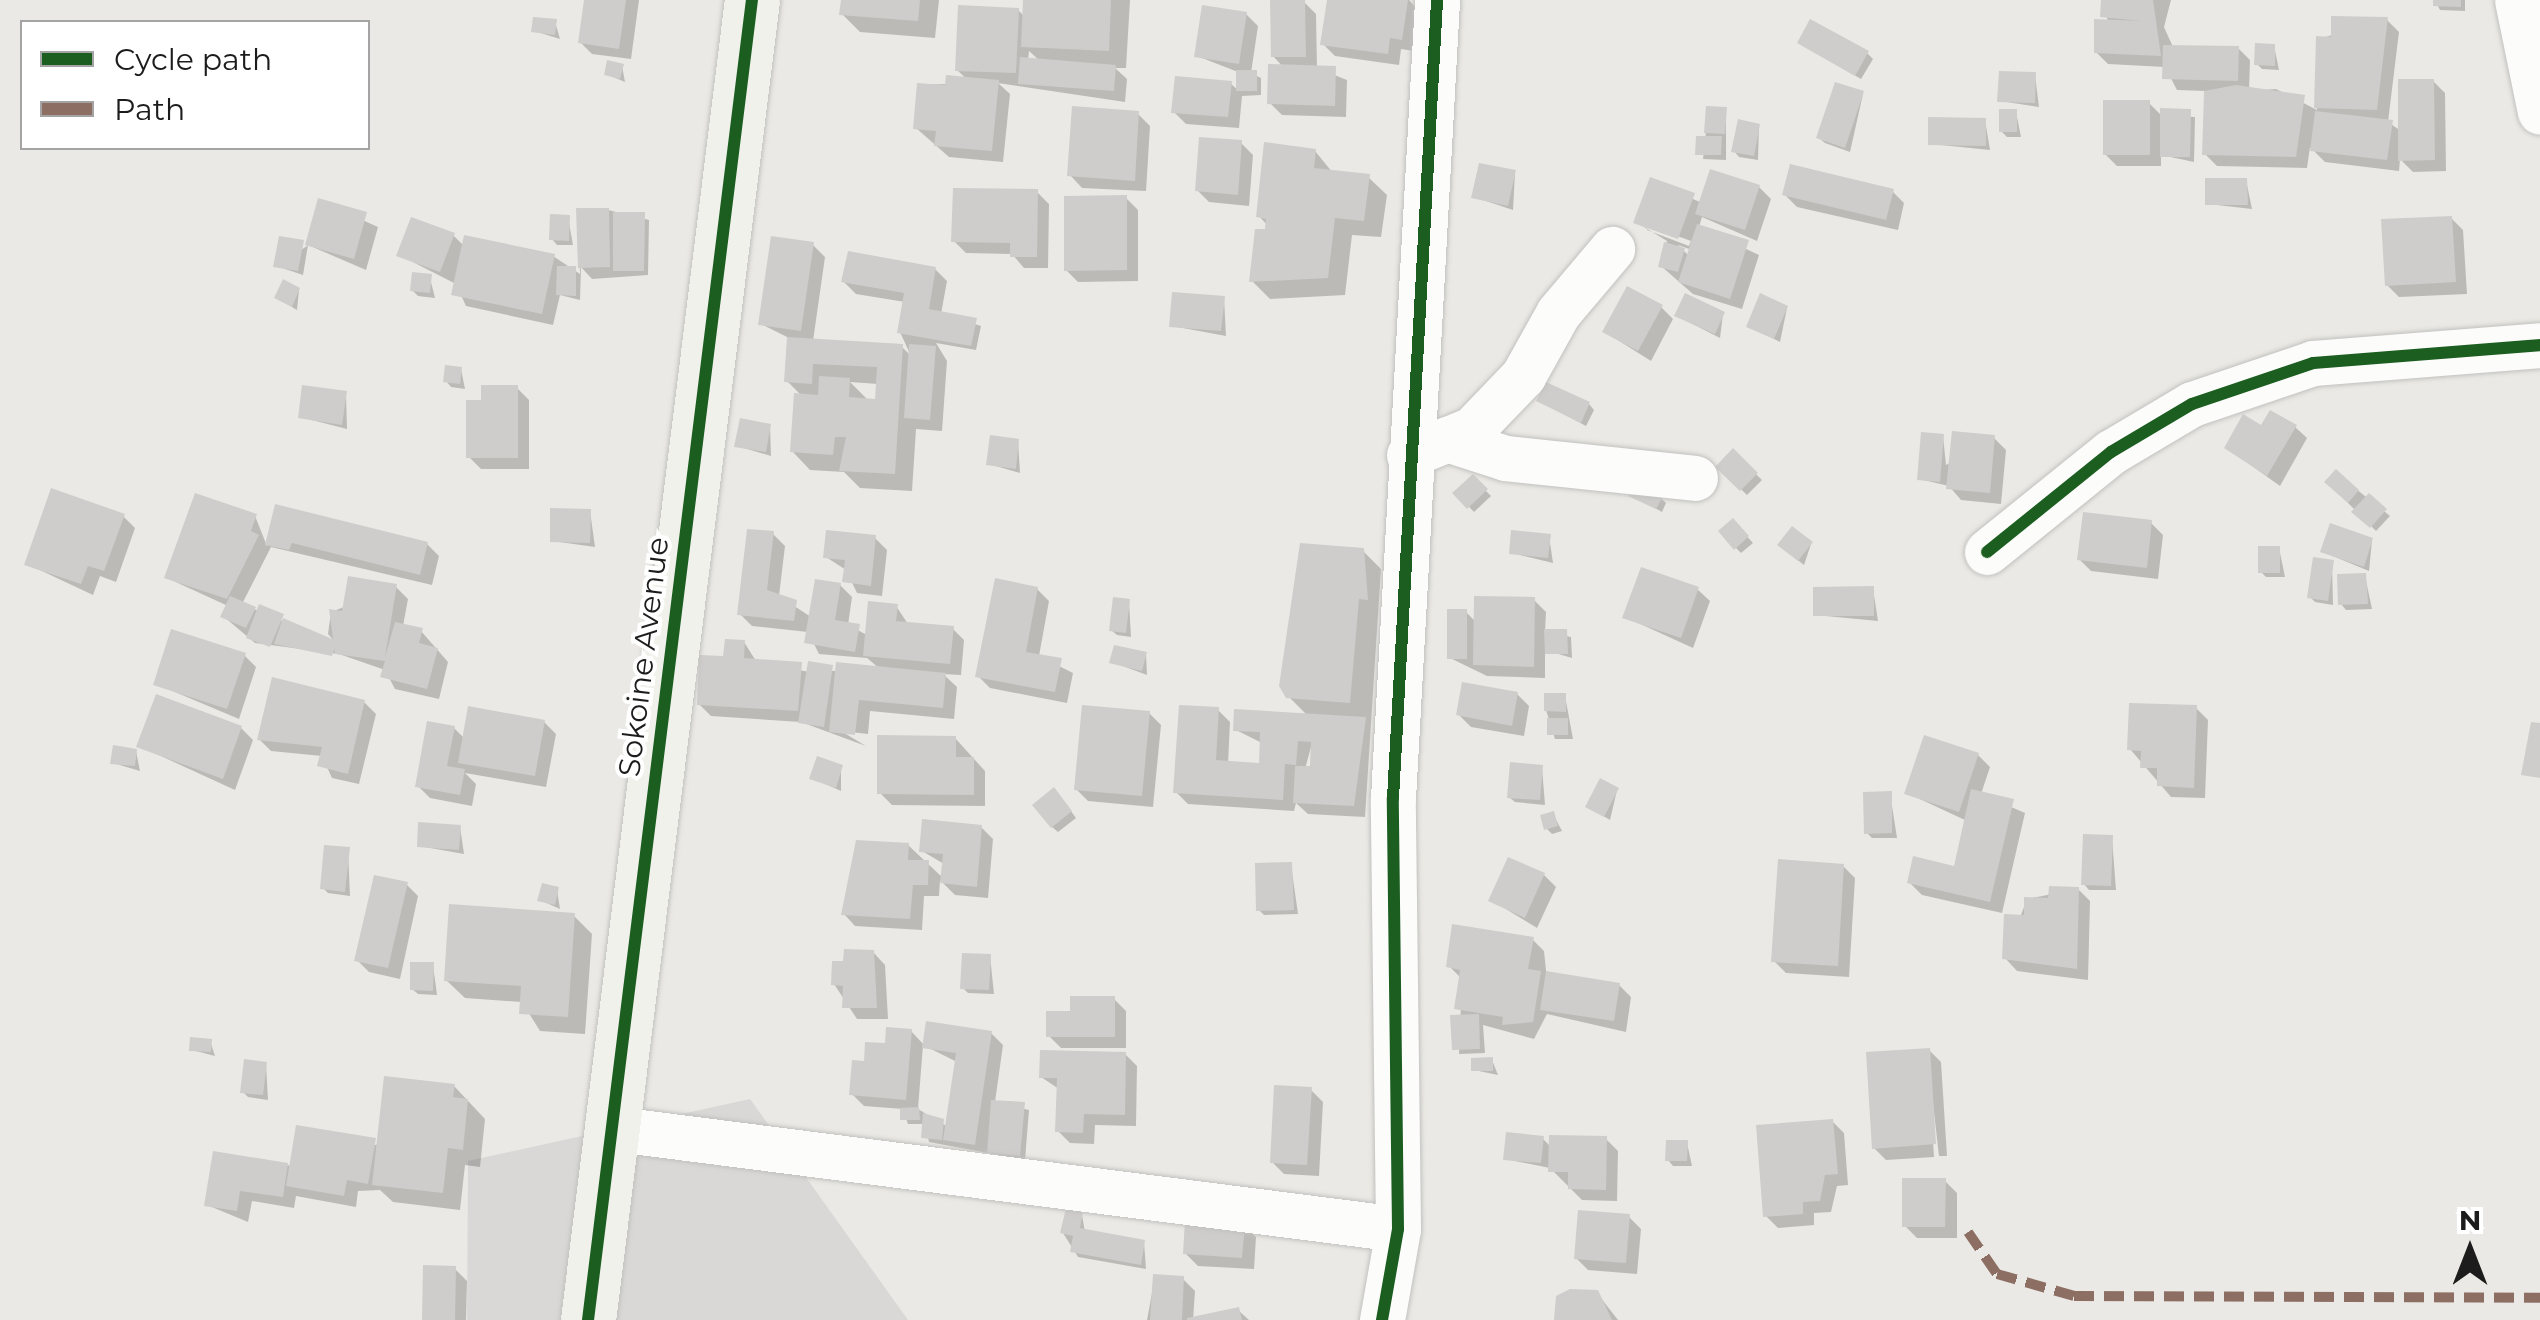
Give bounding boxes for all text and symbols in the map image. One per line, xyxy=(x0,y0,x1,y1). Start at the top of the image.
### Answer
legend xyxy=(20,20,370,150)
text: Cycle path xyxy=(114,41,272,78)
text: Path xyxy=(114,91,185,128)
street label: Sokoine Avenue xyxy=(611,535,677,779)
north arrow xyxy=(2420,1200,2520,1300)
text: N xyxy=(2459,1203,2481,1237)

